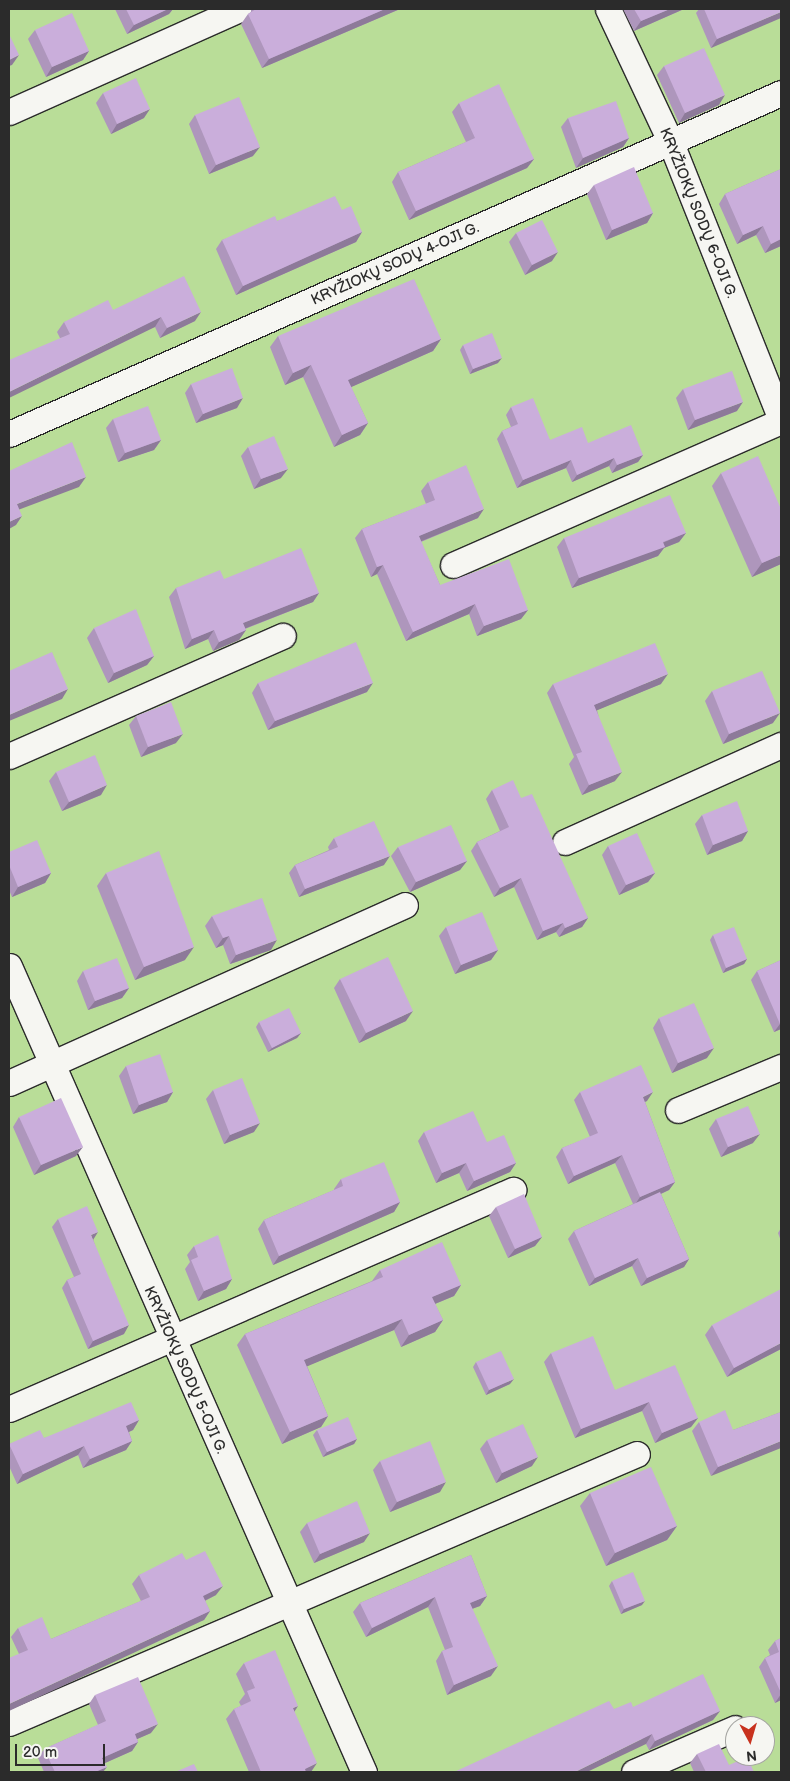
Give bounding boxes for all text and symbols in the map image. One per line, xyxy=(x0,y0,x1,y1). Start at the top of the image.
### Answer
street label: KRYŽIOKŲ SODŲ 6-OJI G. xyxy=(656,125,740,301)
street label: KRYŽIOKŲ SODŲ 4-OJI G. xyxy=(308,219,482,309)
street label: KRYŽIOKŲ SODŲ 5-OJI G. xyxy=(140,1283,230,1457)
north arrow xyxy=(725,1716,775,1766)
scale bar xyxy=(18,1734,108,1766)
text: 20 m xyxy=(23,1743,57,1762)
text: N xyxy=(745,1746,758,1764)

